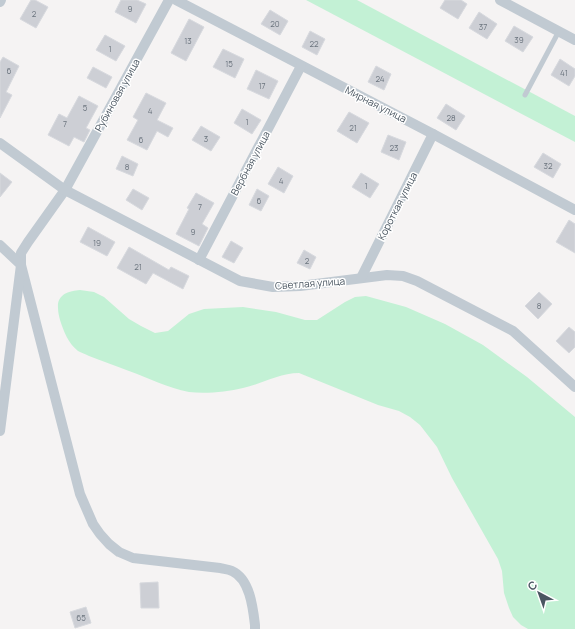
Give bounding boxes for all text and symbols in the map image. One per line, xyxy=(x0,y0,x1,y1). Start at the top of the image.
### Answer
house number: 9 xyxy=(128,3,133,14)
house number: 2 xyxy=(32,8,37,19)
house number: 20 xyxy=(270,18,280,29)
house number: 37 xyxy=(479,21,487,32)
house number: 39 xyxy=(514,34,524,45)
house number: 13 xyxy=(184,35,192,46)
house number: 22 xyxy=(309,38,319,49)
house number: 1 xyxy=(108,43,112,54)
street label: Рубиновая улица xyxy=(91,56,143,134)
house number: 15 xyxy=(225,58,233,69)
house number: 6 xyxy=(7,65,12,76)
house number: 41 xyxy=(560,67,568,78)
house number: 24 xyxy=(375,73,385,84)
house number: 17 xyxy=(258,80,266,91)
street label: Мирная улица xyxy=(343,82,409,126)
house number: 5 xyxy=(83,102,88,113)
house number: 4 xyxy=(148,105,153,116)
house number: 28 xyxy=(446,112,456,123)
house number: 1 xyxy=(245,116,249,127)
house number: 7 xyxy=(63,118,67,129)
house number: 21 xyxy=(349,122,357,133)
street label: Вербная улица xyxy=(227,128,273,198)
house number: 3 xyxy=(204,133,208,144)
house number: 6 xyxy=(139,134,144,145)
house number: 23 xyxy=(390,142,398,153)
house number: 32 xyxy=(544,160,553,171)
house number: 8 xyxy=(125,161,130,172)
street label: Короткая улица xyxy=(374,170,420,242)
house number: 4 xyxy=(279,175,284,186)
house number: 1 xyxy=(364,180,368,191)
house number: 6 xyxy=(257,195,262,206)
house number: 7 xyxy=(198,201,202,212)
house number: 9 xyxy=(191,226,196,237)
house number: 19 xyxy=(93,237,101,248)
house number: 2 xyxy=(305,255,310,266)
house number: 21 xyxy=(134,261,142,272)
street label: Светлая улица xyxy=(274,274,346,292)
house number: 8 xyxy=(537,300,542,311)
north arrow xyxy=(519,573,559,613)
text: С xyxy=(524,577,540,593)
house number: 65 xyxy=(76,612,86,623)

